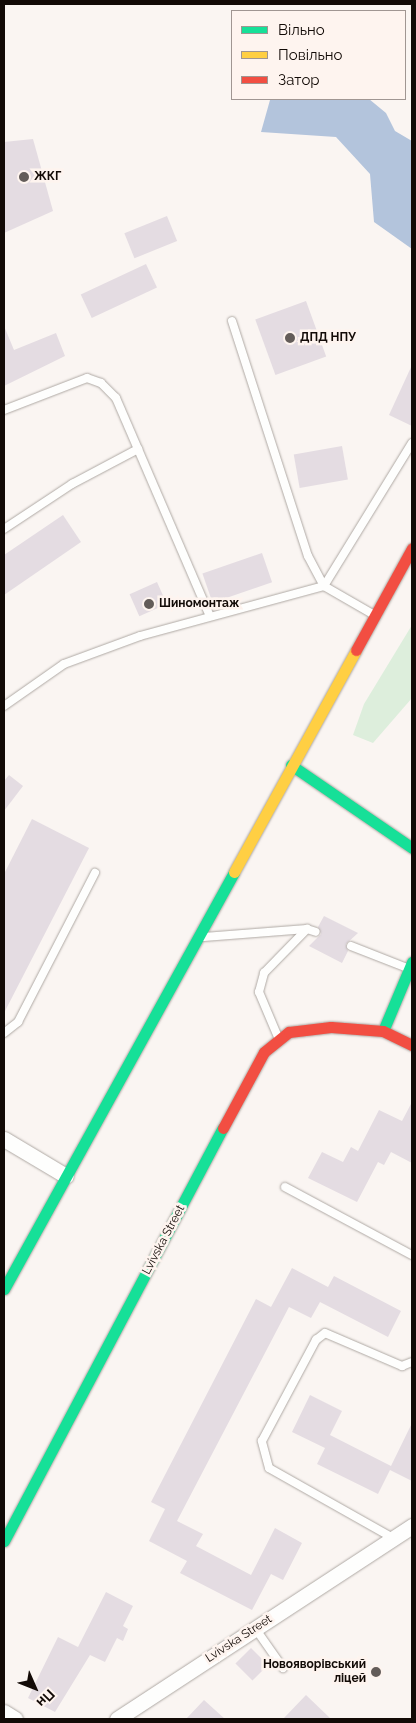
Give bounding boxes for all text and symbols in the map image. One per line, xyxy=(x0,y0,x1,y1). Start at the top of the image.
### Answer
legend xyxy=(231,10,406,100)
text: Вільно xyxy=(278,21,325,39)
text: Повільно xyxy=(278,46,342,64)
text: Затор xyxy=(278,71,320,89)
place label: ЖКГ xyxy=(34,170,62,184)
marker: ЖКГ xyxy=(18,171,30,183)
place label: ДПД НПУ xyxy=(300,331,356,345)
marker: ДПД НПУ xyxy=(284,332,296,344)
place label: Шиномонтаж xyxy=(159,597,239,611)
marker: Шиномонтаж xyxy=(143,598,155,610)
street label: Lvivska Street xyxy=(140,1203,188,1277)
street label: Lvivska Street xyxy=(203,1612,275,1666)
place label: Новояворівський ліцей xyxy=(263,1658,366,1686)
north arrow xyxy=(10,1663,60,1713)
marker: Новояворівський ліцей xyxy=(370,1666,382,1678)
text: Пн xyxy=(34,1686,58,1711)

